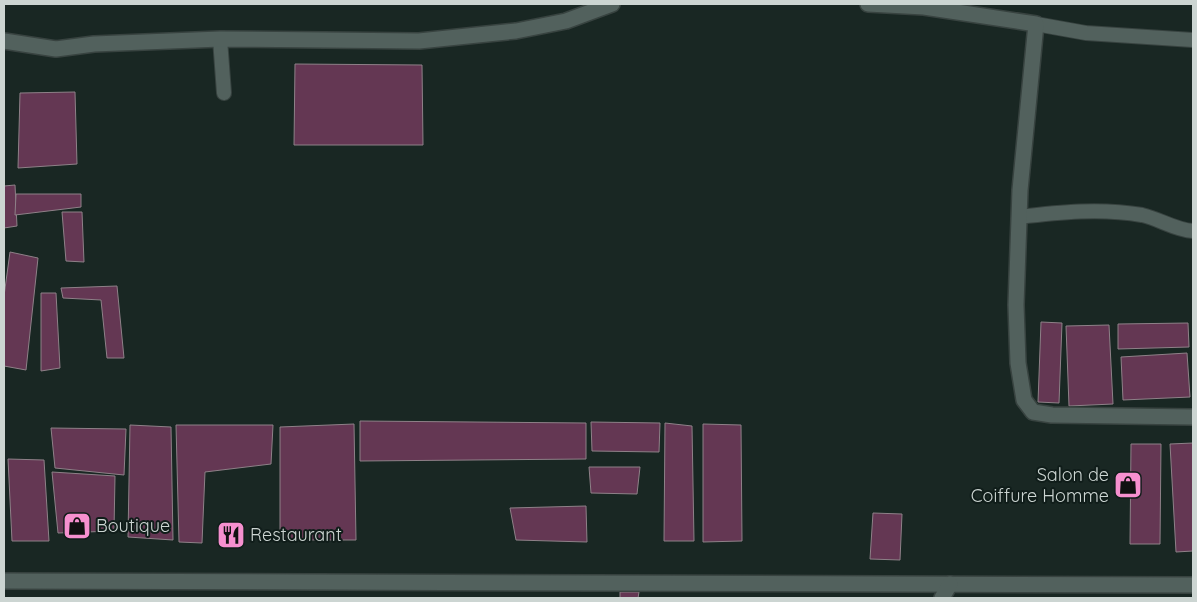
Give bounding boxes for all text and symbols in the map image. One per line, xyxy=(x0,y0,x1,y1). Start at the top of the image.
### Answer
place label: Salon de Coiffure Homme xyxy=(971,463,1109,507)
shop icon: Salon de Coiffure Homme xyxy=(1113,470,1143,500)
shop icon: Boutique xyxy=(62,511,92,541)
place label: Boutique xyxy=(96,514,170,537)
restaurant icon: Restaurant xyxy=(216,520,246,550)
place label: Restaurant xyxy=(250,523,342,546)

